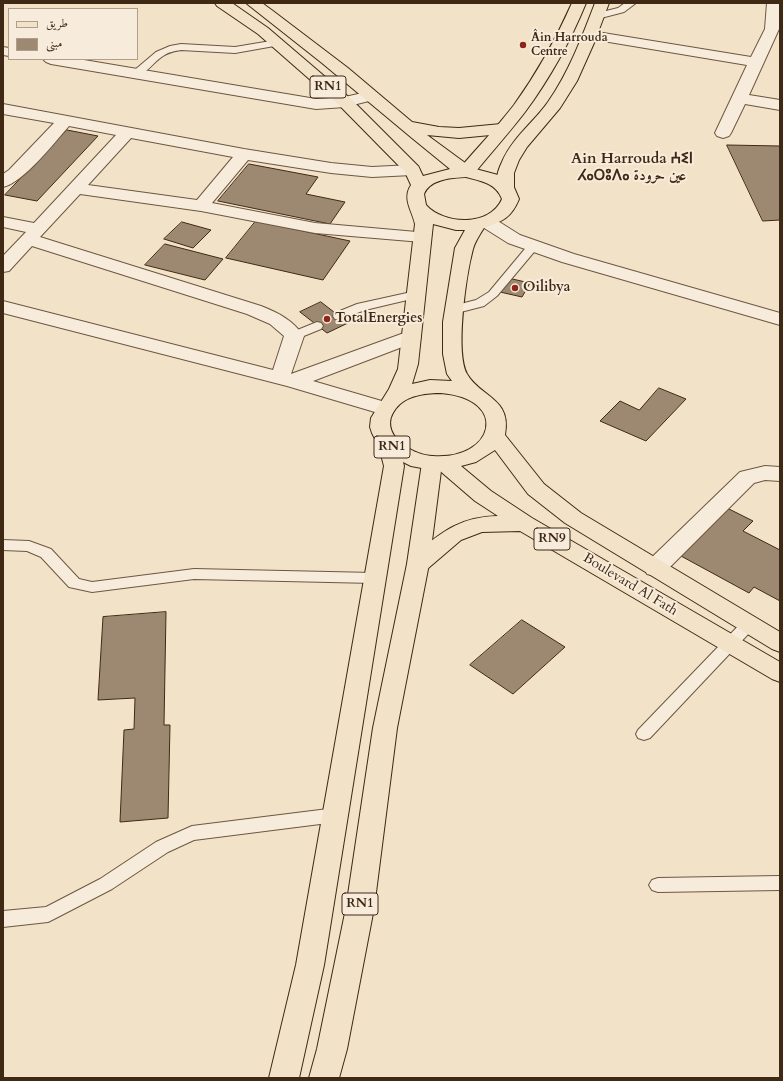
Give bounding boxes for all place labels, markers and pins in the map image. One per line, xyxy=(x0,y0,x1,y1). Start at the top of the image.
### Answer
place label: Âin Harrouda Centre xyxy=(531,31,608,59)
marker: Âin Harrouda Centre xyxy=(518,40,528,50)
place label: Oilibya xyxy=(523,280,571,296)
marker: Oilibya xyxy=(510,283,520,293)
place label: TotalEnergies xyxy=(335,311,422,327)
marker: TotalEnergies xyxy=(322,314,332,324)

